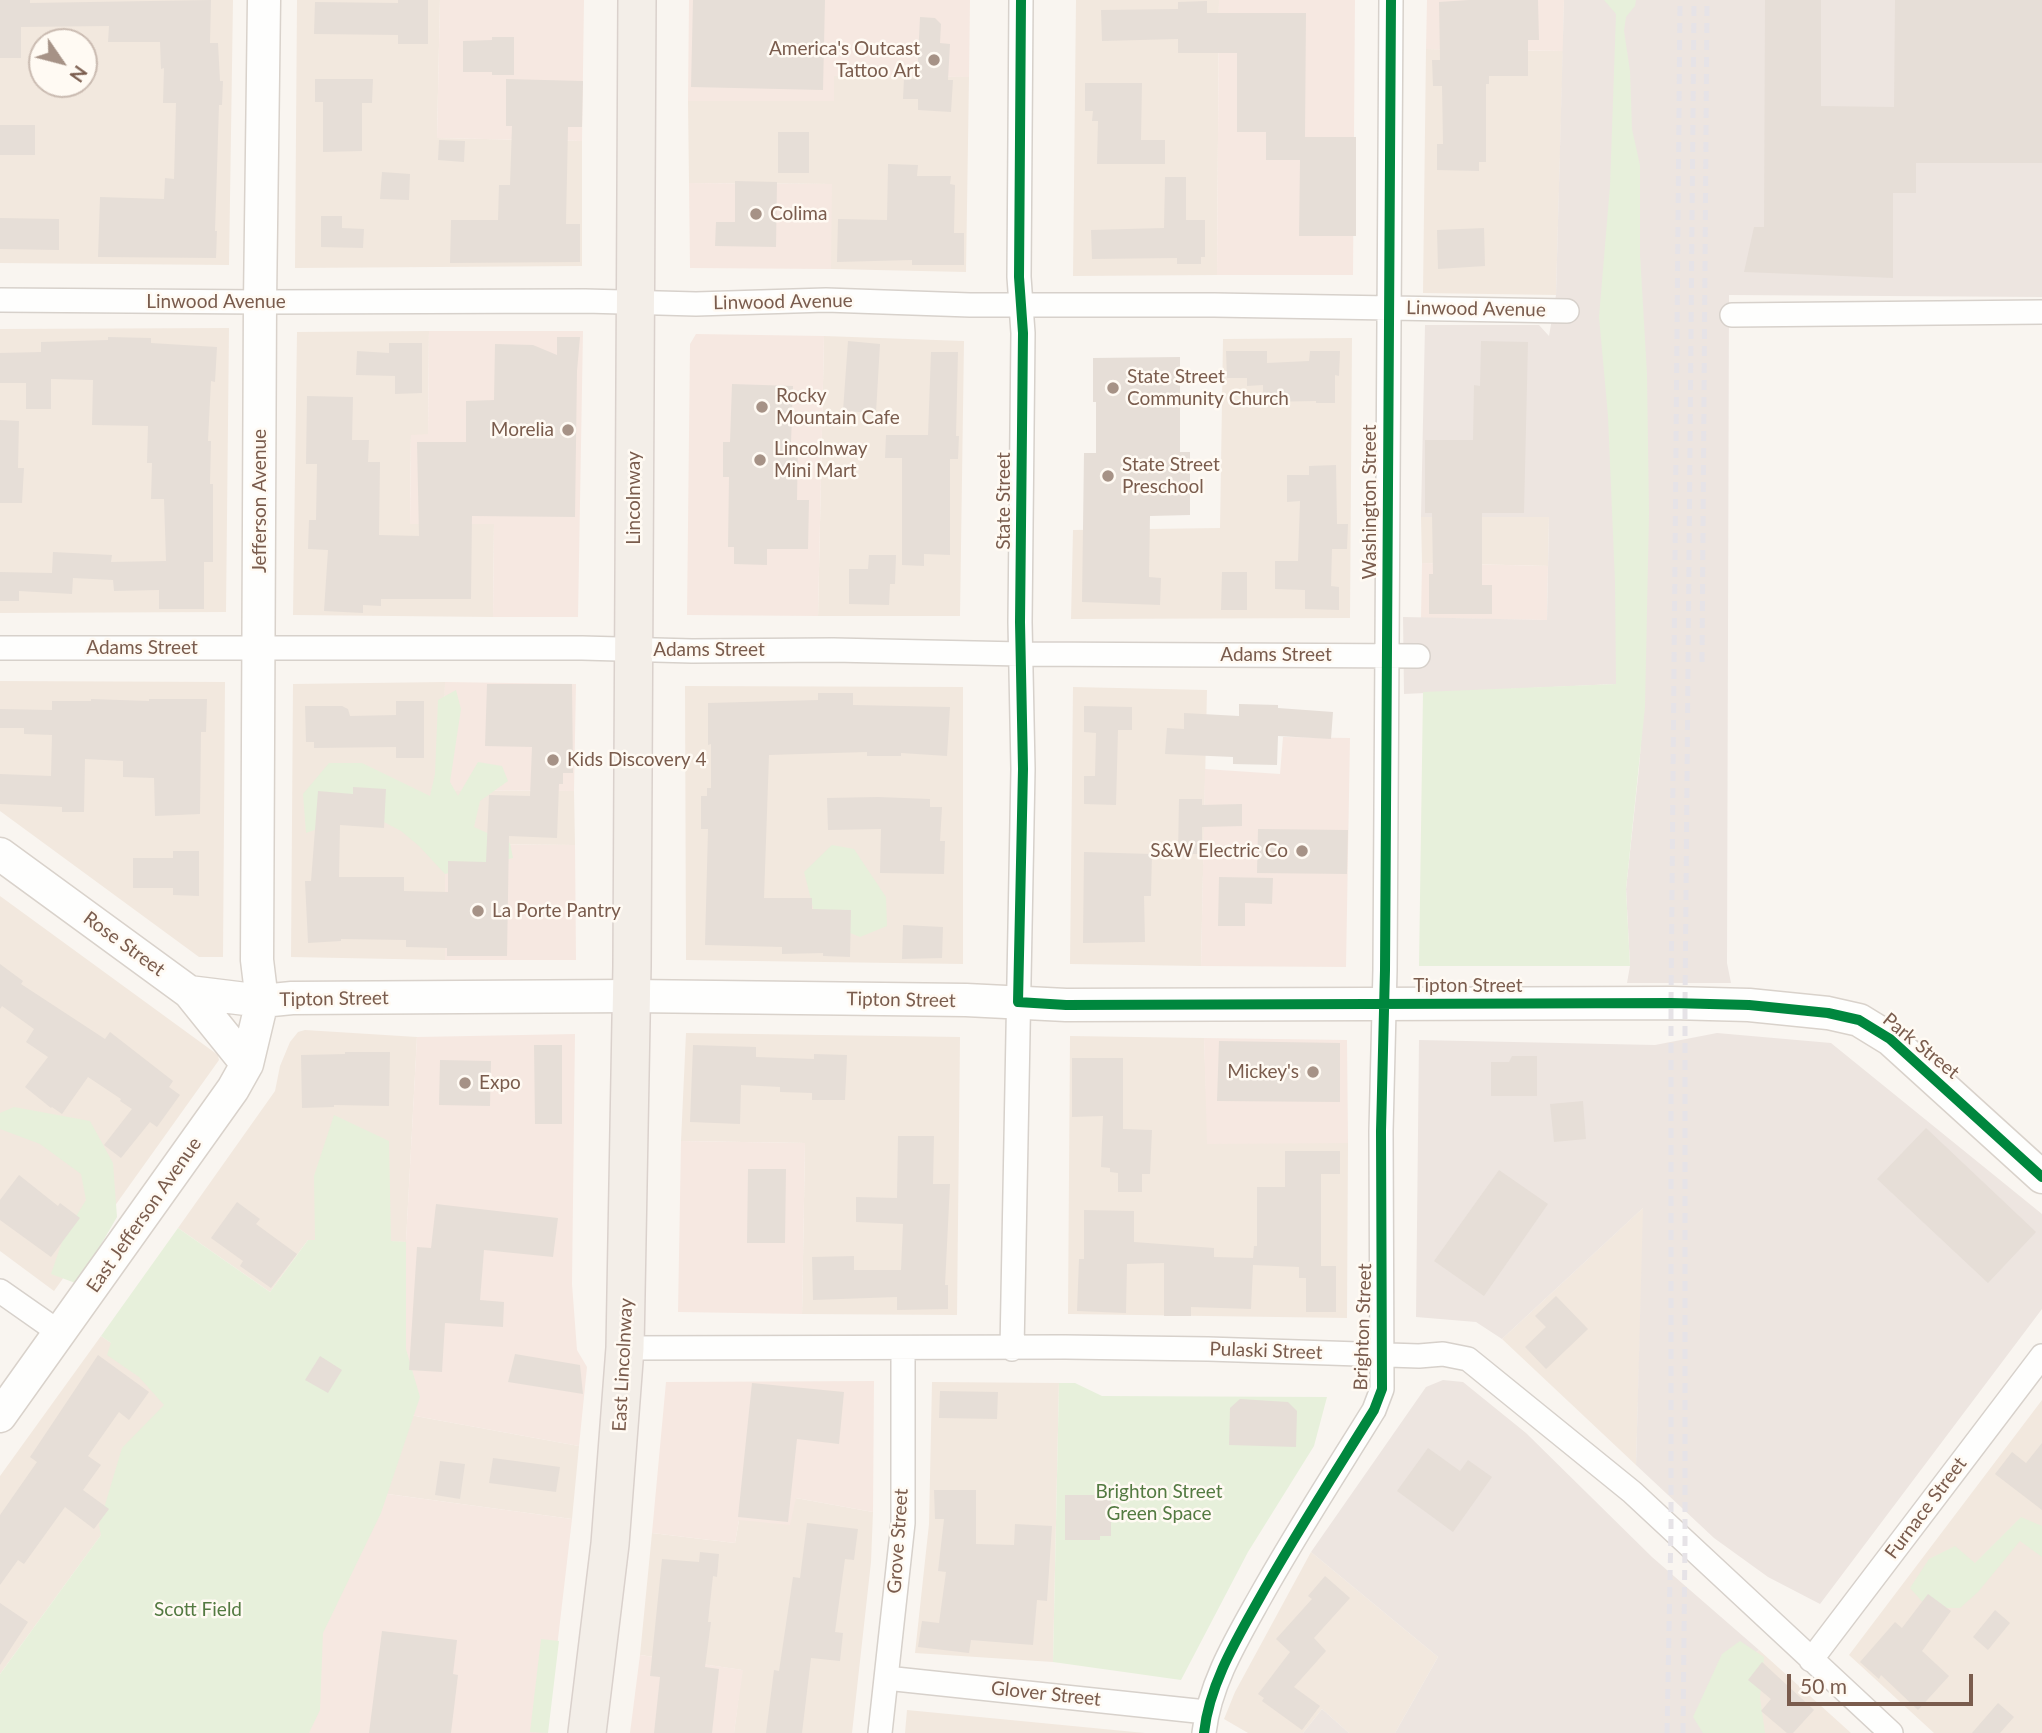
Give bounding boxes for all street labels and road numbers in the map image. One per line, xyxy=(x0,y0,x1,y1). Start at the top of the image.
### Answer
street label: Linwood Avenue xyxy=(713,289,853,315)
street label: Linwood Avenue xyxy=(146,291,286,313)
street label: Linwood Avenue xyxy=(1406,296,1546,322)
street label: Washington Street xyxy=(1359,425,1381,579)
street label: Jefferson Avenue xyxy=(249,429,271,573)
street label: Lincolnway xyxy=(623,451,645,545)
street label: State Street xyxy=(993,452,1015,550)
street label: Adams Street xyxy=(86,637,198,659)
street label: Adams Street xyxy=(653,639,765,661)
street label: Adams Street xyxy=(1220,644,1332,666)
street label: Rose Street xyxy=(79,907,169,981)
street label: Tipton Street xyxy=(1413,975,1523,997)
street label: Tipton Street xyxy=(279,987,389,1011)
street label: Tipton Street xyxy=(846,988,956,1012)
street label: Park Street xyxy=(1878,1008,1964,1084)
street label: East Jefferson Avenue xyxy=(82,1133,206,1297)
street label: Brighton Street xyxy=(1349,1263,1377,1391)
street label: East Lincolnway xyxy=(608,1298,638,1432)
street label: Pulaski Street xyxy=(1209,1338,1323,1364)
street label: Furnace Street xyxy=(1880,1453,1972,1563)
street label: Grove Street xyxy=(883,1488,913,1594)
street label: Glover Street xyxy=(990,1677,1102,1711)

